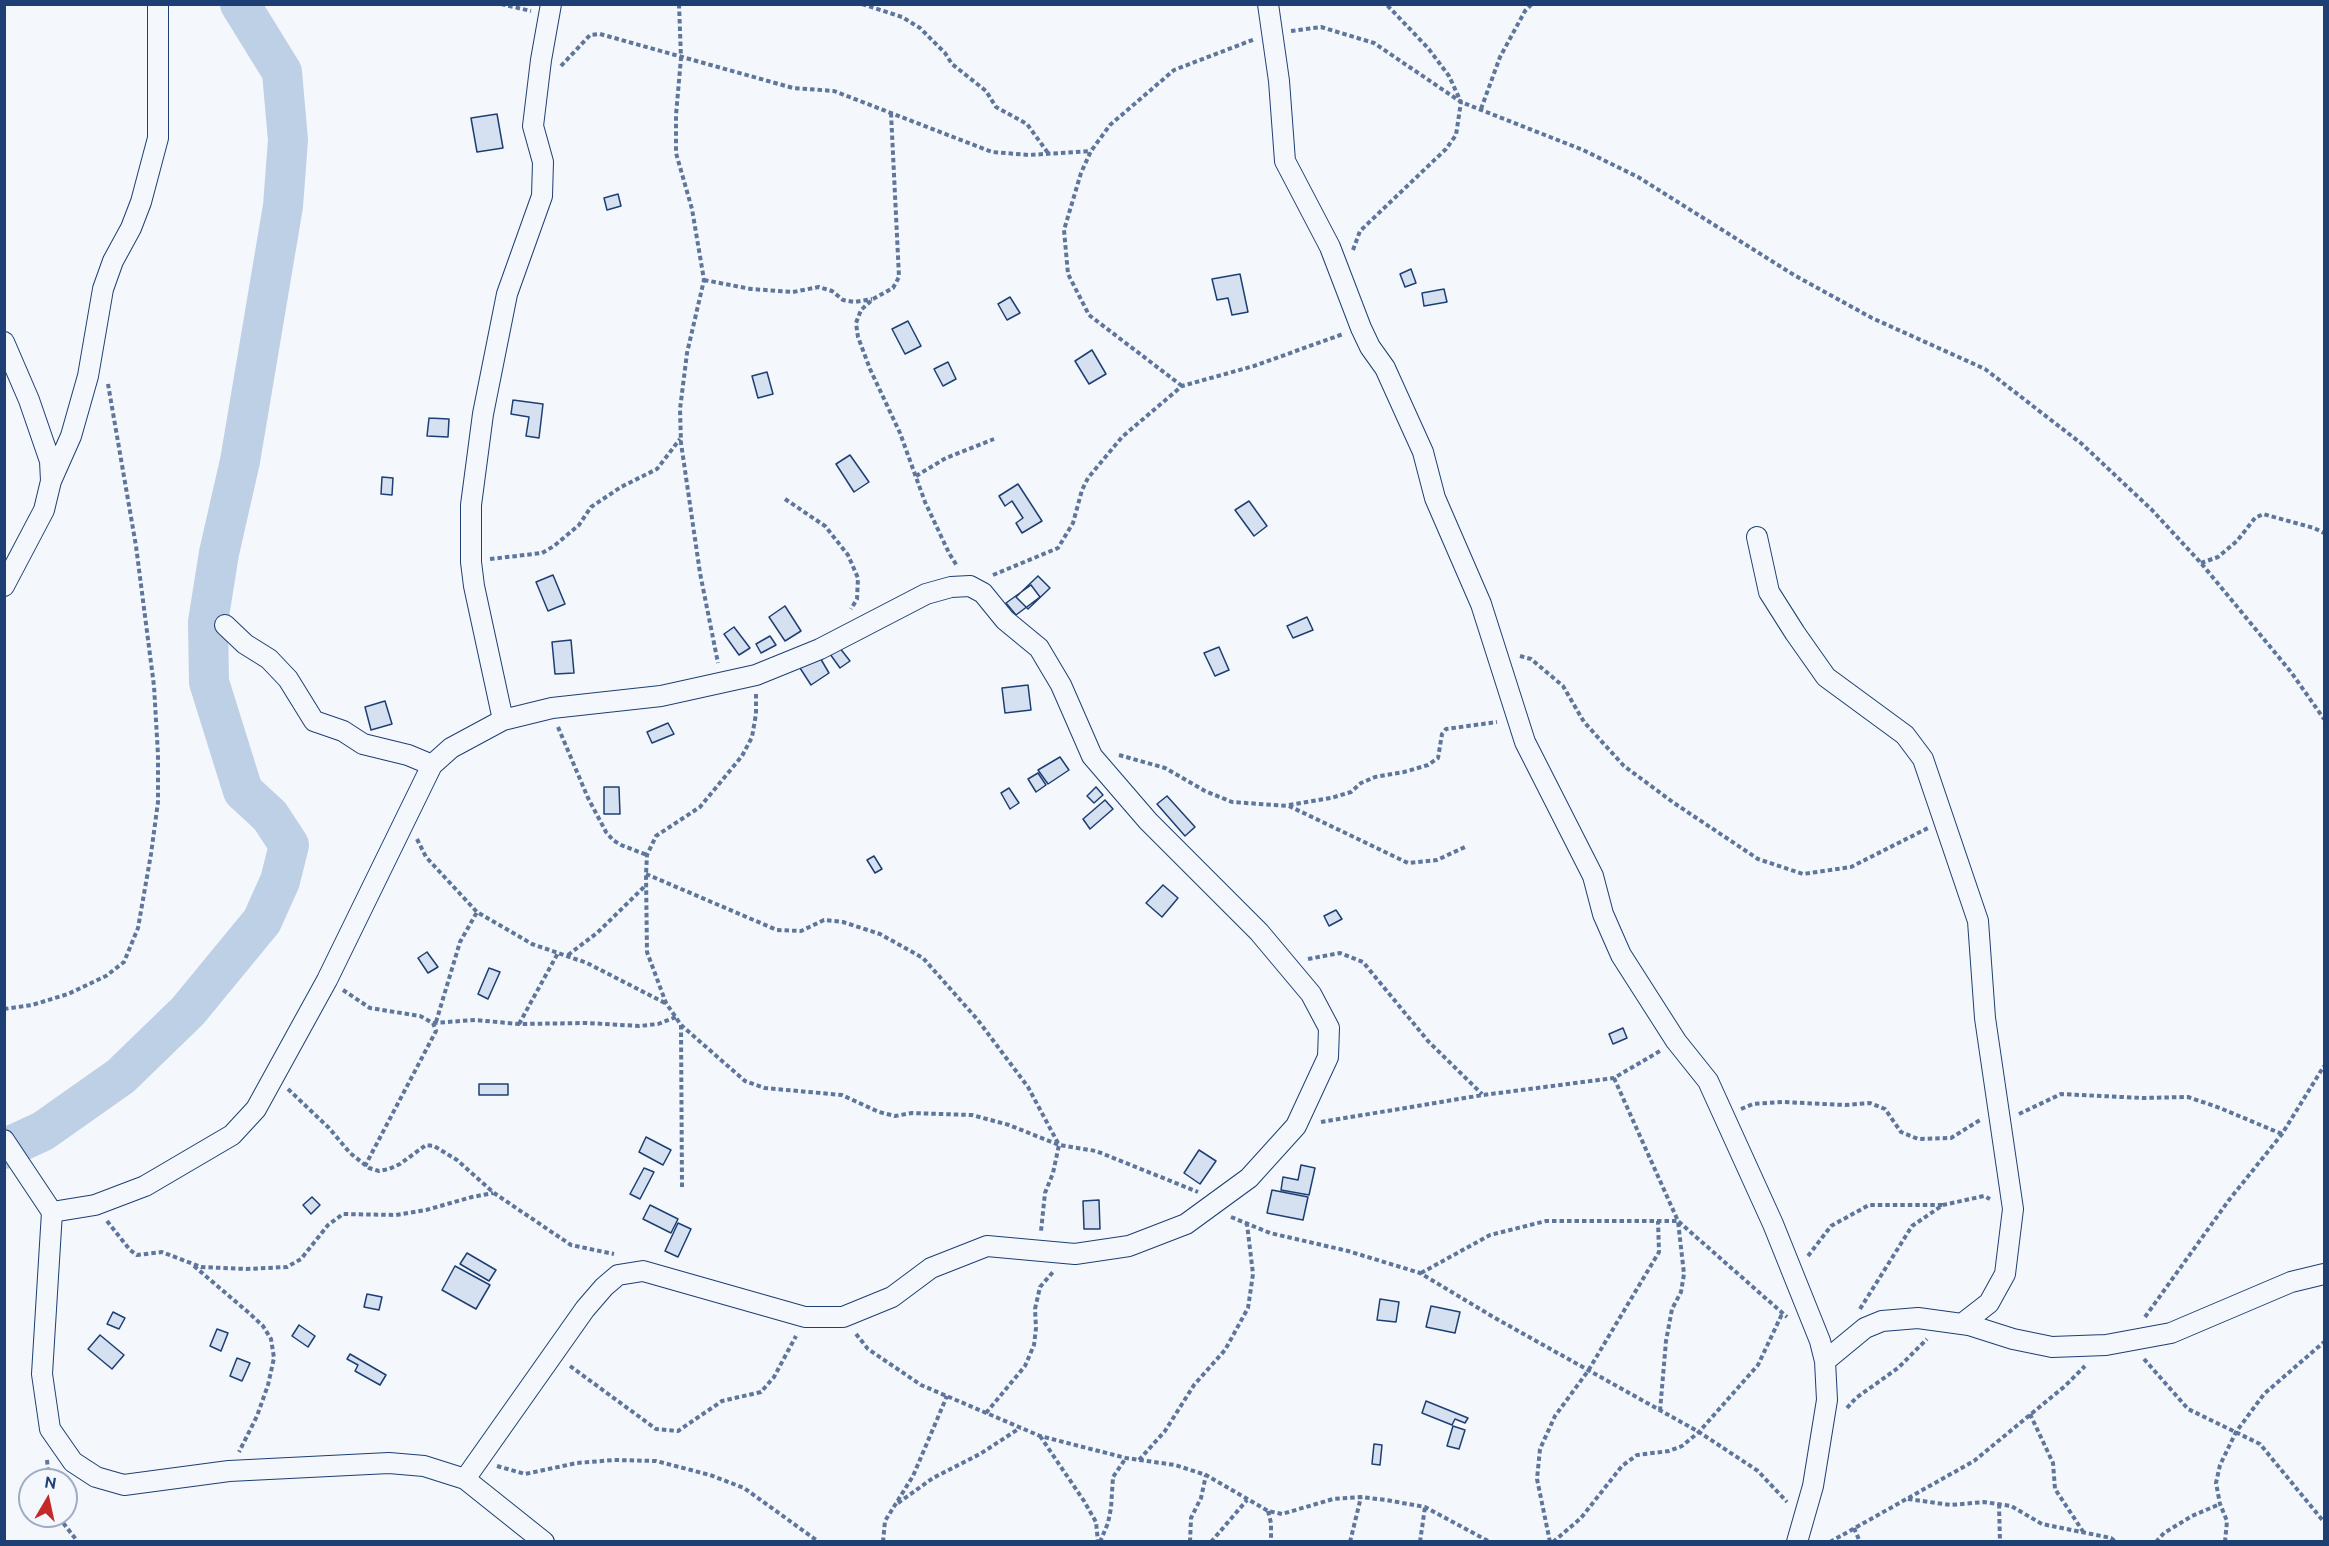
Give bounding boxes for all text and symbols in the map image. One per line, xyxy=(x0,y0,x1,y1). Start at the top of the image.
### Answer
north arrow xyxy=(18,1468,78,1528)
text: N xyxy=(43,1472,58,1492)

